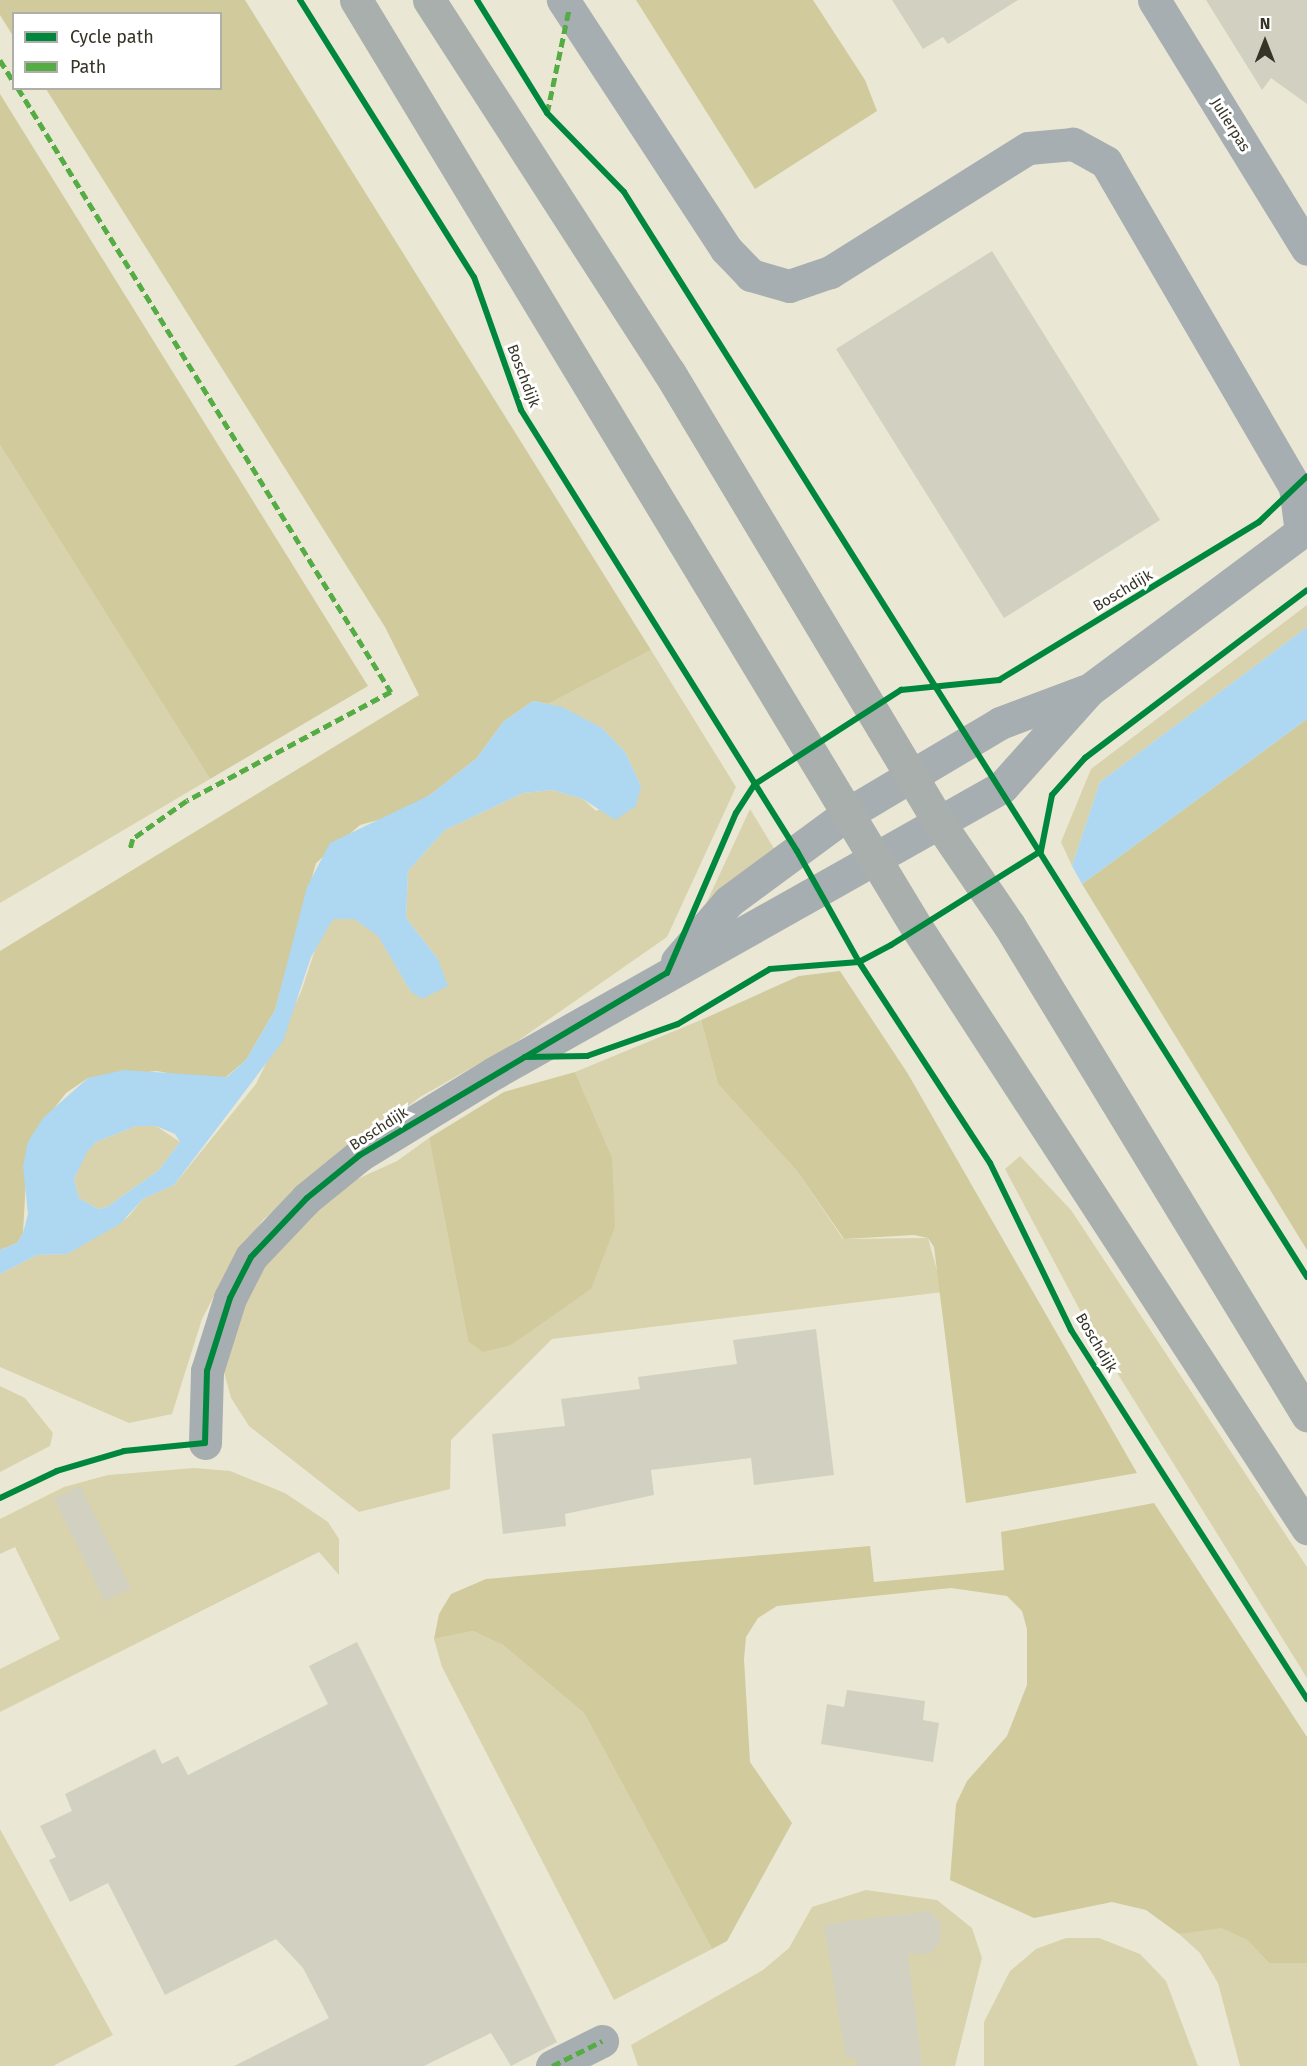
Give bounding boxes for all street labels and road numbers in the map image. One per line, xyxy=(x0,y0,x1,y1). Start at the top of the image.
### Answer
street label: Julierpas xyxy=(1207,95,1253,155)
street label: Boschdijk xyxy=(503,342,543,410)
street label: Boschdijk xyxy=(1090,566,1156,616)
street label: Boschdijk xyxy=(346,1103,412,1155)
street label: Boschdijk xyxy=(1071,1310,1121,1376)

